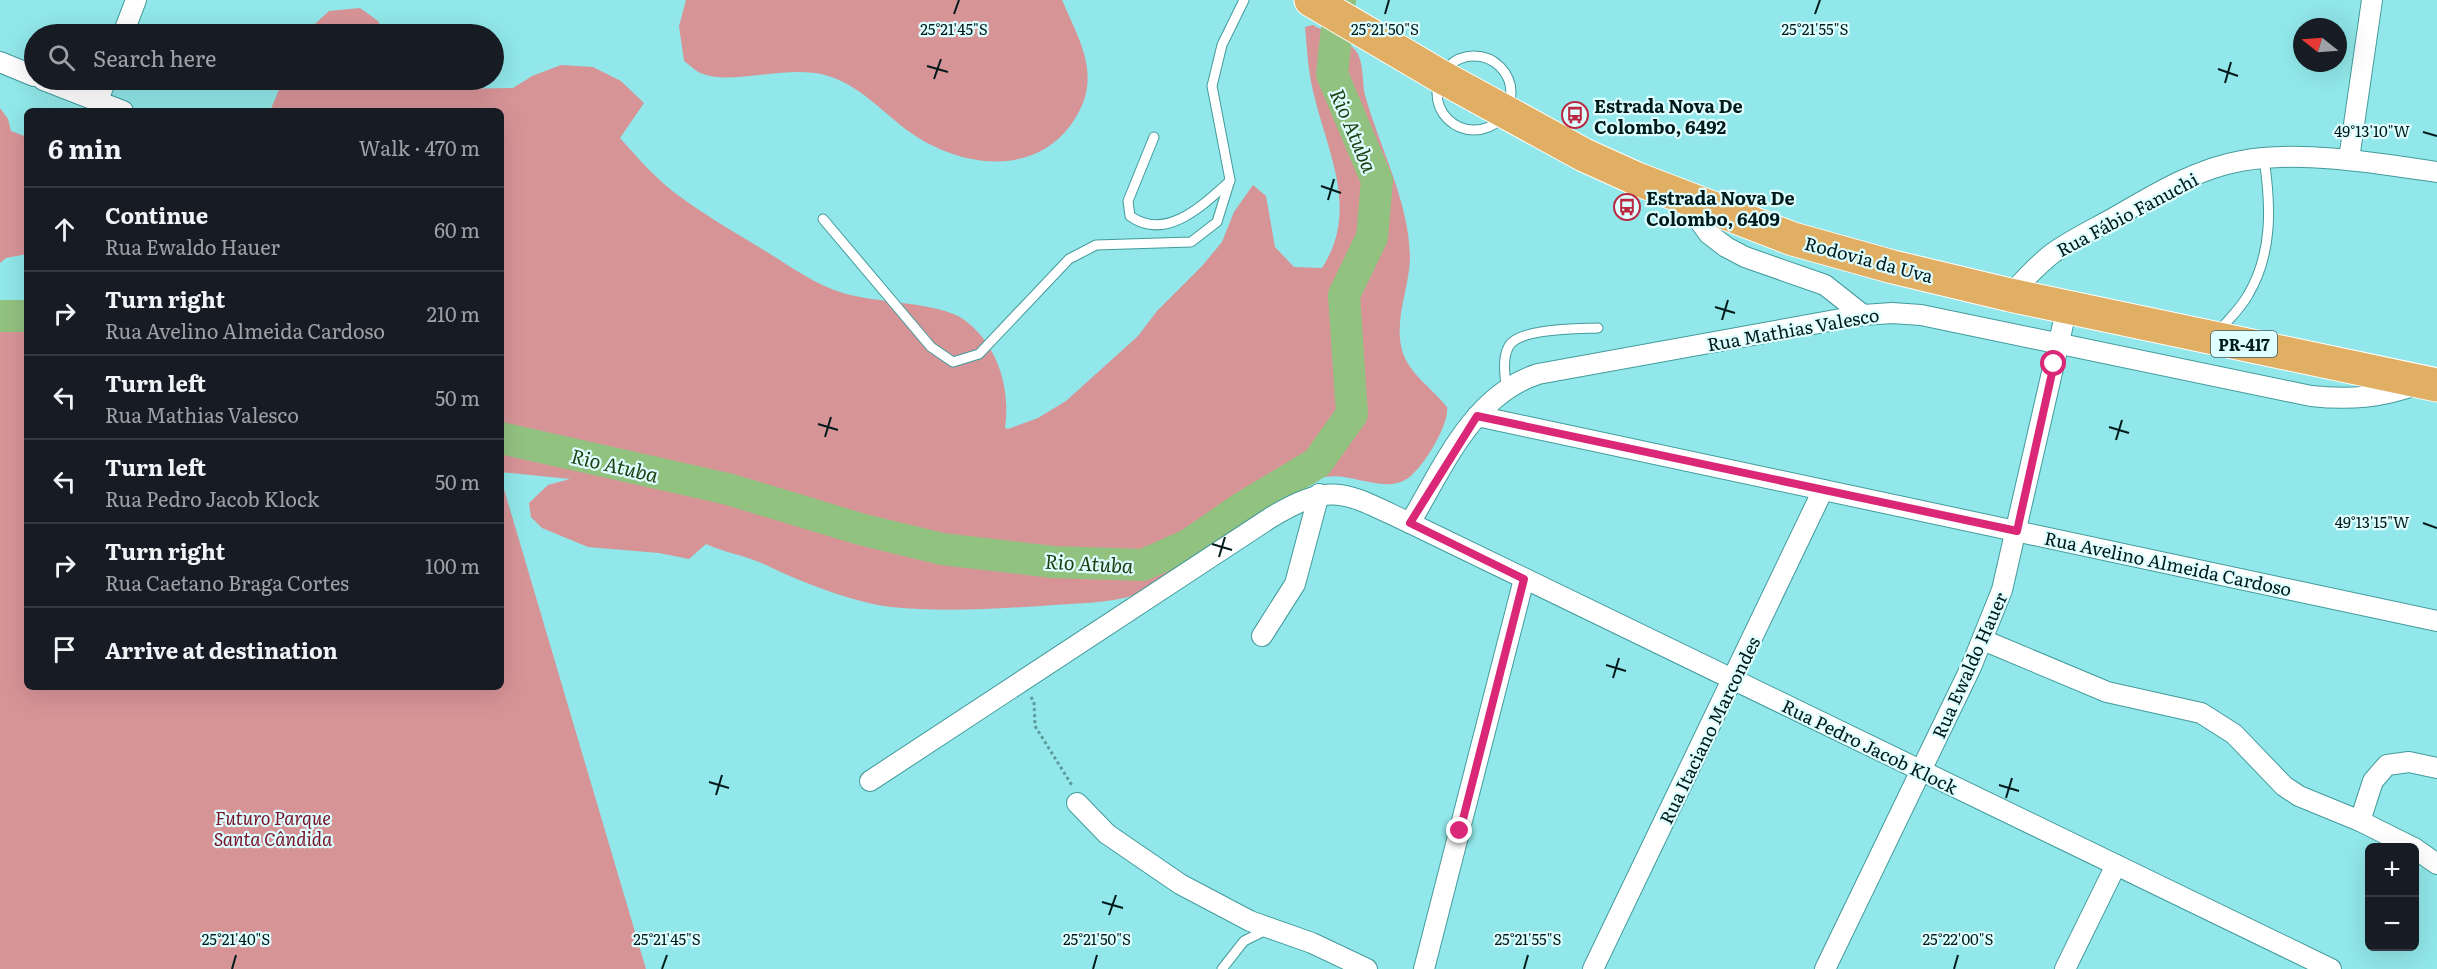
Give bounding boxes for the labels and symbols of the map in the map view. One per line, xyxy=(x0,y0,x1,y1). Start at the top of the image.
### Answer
text: 25°21'45"S xyxy=(920,17,988,40)
text: 25°21'50"S xyxy=(1351,17,1419,40)
text: 25°21'55"S xyxy=(1782,17,1848,40)
north arrow xyxy=(2293,18,2347,72)
water label: Rio Atuba xyxy=(1324,83,1386,177)
place label: Estrada Nova De Colombo, 6492 xyxy=(1594,92,1743,140)
bus stop icon: Estrada Nova De Colombo, 6492 xyxy=(1560,100,1590,130)
text: 49°13'10"W xyxy=(2334,119,2410,142)
street label: Rua Fábio Fanuchi xyxy=(2051,165,2203,263)
place label: Estrada Nova De Colombo, 6409 xyxy=(1646,184,1795,232)
bus stop icon: Estrada Nova De Colombo, 6409 xyxy=(1612,192,1642,222)
street label: Rodovia da Uva xyxy=(1802,229,1937,289)
street label: Rua Mathias Valesco xyxy=(1705,301,1881,357)
road number: PR-417 xyxy=(2211,331,2277,357)
route start xyxy=(2040,350,2066,376)
water label: Rio Atuba xyxy=(568,439,662,489)
text: 49°13'15"W xyxy=(2335,510,2410,533)
street label: Rua Avelino Almeida Cardoso xyxy=(2042,524,2294,602)
water label: Rio Atuba xyxy=(1044,545,1135,579)
street label: Rua Ewaldo Hauer xyxy=(1925,587,2014,742)
street label: Rua Itaciano Marcondes xyxy=(1652,632,1766,828)
street label: Rua Pedro Jacob Klock xyxy=(1778,692,1963,801)
park label: Futuro Parque Santa Cândida xyxy=(214,804,333,852)
route end xyxy=(1446,817,1472,843)
text: 25°21'40"S xyxy=(202,927,270,950)
text: 25°21'45"S xyxy=(633,927,701,950)
text: 25°21'50"S xyxy=(1063,927,1131,950)
text: 25°21'55"S xyxy=(1495,927,1561,950)
text: 25°22'00"S xyxy=(1923,927,1994,950)

